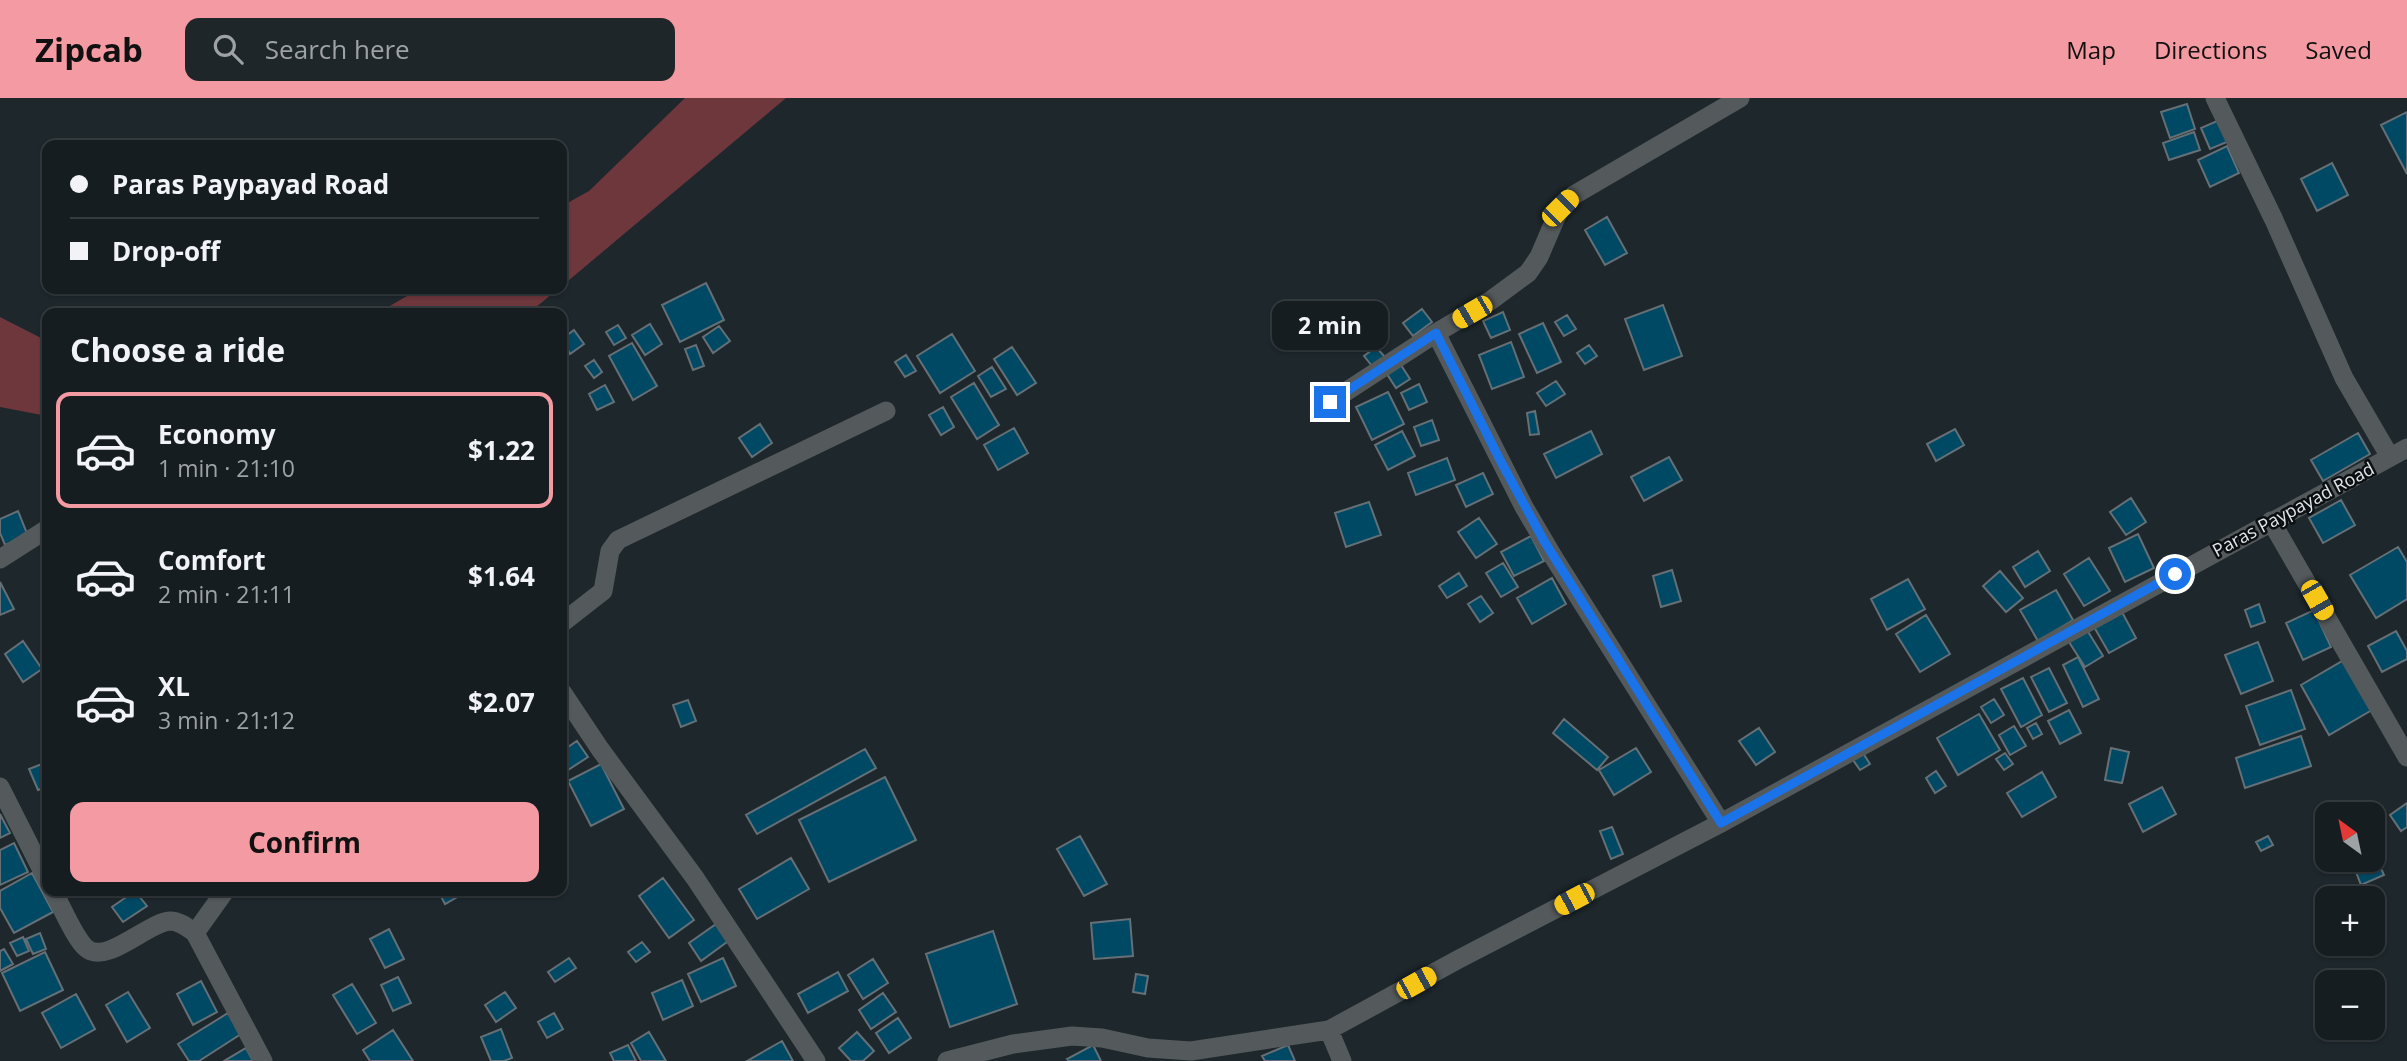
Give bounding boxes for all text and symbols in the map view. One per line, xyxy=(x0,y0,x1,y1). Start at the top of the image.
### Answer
search box xyxy=(185,18,675,81)
text: Zipcab xyxy=(35,27,143,72)
icon: search xyxy=(209,30,247,68)
text: Search here xyxy=(265,31,410,67)
text: Map xyxy=(2066,33,2116,66)
text: Directions xyxy=(2154,33,2267,66)
text: Saved xyxy=(2305,33,2372,66)
text: Paras Paypayad Road xyxy=(112,166,389,202)
car xyxy=(1538,186,1583,230)
text: Drop-off xyxy=(112,233,220,269)
car xyxy=(1449,292,1496,332)
callout: 2 min xyxy=(1272,300,1388,350)
text: 2 min xyxy=(1298,309,1362,341)
text: Choose a ride xyxy=(70,328,285,371)
route end xyxy=(1314,386,1346,418)
text: Economy xyxy=(158,416,276,452)
icon: car xyxy=(74,419,137,482)
text: $1.22 xyxy=(468,432,535,468)
text: 1 min · 21:10 xyxy=(158,452,295,484)
street label: Paras Paypayad Road xyxy=(2208,456,2378,562)
text: Comfort xyxy=(158,542,265,578)
icon: car xyxy=(74,545,137,608)
text: $1.64 xyxy=(468,558,535,594)
route start xyxy=(2159,558,2191,590)
car xyxy=(2298,577,2337,623)
text: 2 min · 21:11 xyxy=(158,578,295,610)
text: XL xyxy=(158,668,190,704)
icon: car xyxy=(74,671,137,734)
text: $2.07 xyxy=(468,684,535,720)
text: 3 min · 21:12 xyxy=(158,704,295,736)
button: Confirm xyxy=(70,802,539,882)
north arrow xyxy=(2315,802,2385,872)
map controls xyxy=(2315,802,2385,1040)
car xyxy=(1551,880,1598,918)
button: + xyxy=(2315,886,2385,956)
car xyxy=(1393,964,1440,1002)
button: − xyxy=(2315,970,2385,1040)

